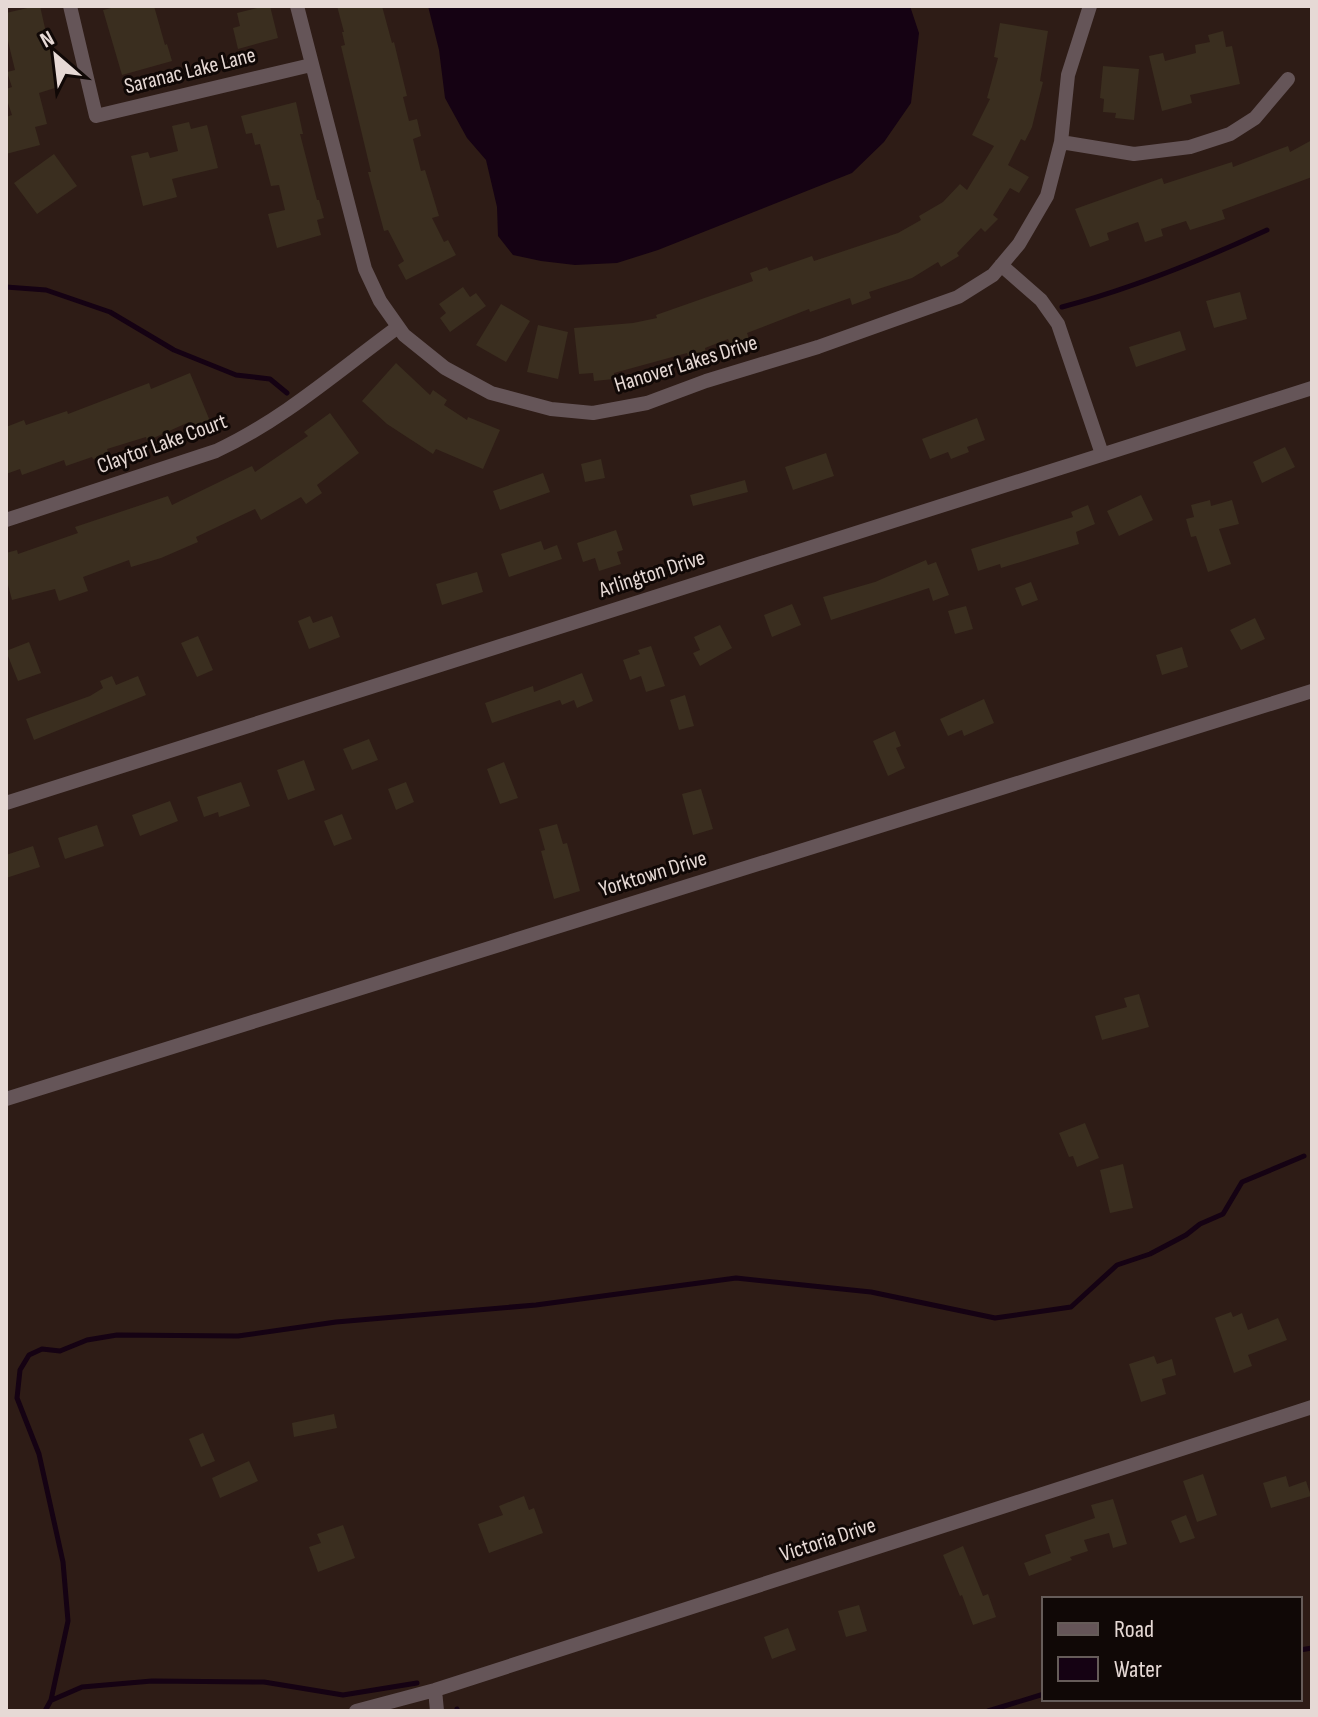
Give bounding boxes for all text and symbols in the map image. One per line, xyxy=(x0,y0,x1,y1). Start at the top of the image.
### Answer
north arrow xyxy=(16,16,96,96)
text: N xyxy=(36,25,59,54)
street label: Saranac Lake Lane xyxy=(122,42,258,100)
street label: Hanover Lakes Drive xyxy=(611,329,761,399)
street label: Claytor Lake Court xyxy=(93,408,231,480)
street label: Arlington Drive xyxy=(595,544,708,604)
street label: Yorktown Drive xyxy=(596,845,710,903)
street label: Victoria Drive xyxy=(777,1512,879,1568)
legend xyxy=(1042,1597,1302,1701)
text: Road xyxy=(1114,1615,1154,1644)
text: Water xyxy=(1114,1655,1162,1684)

